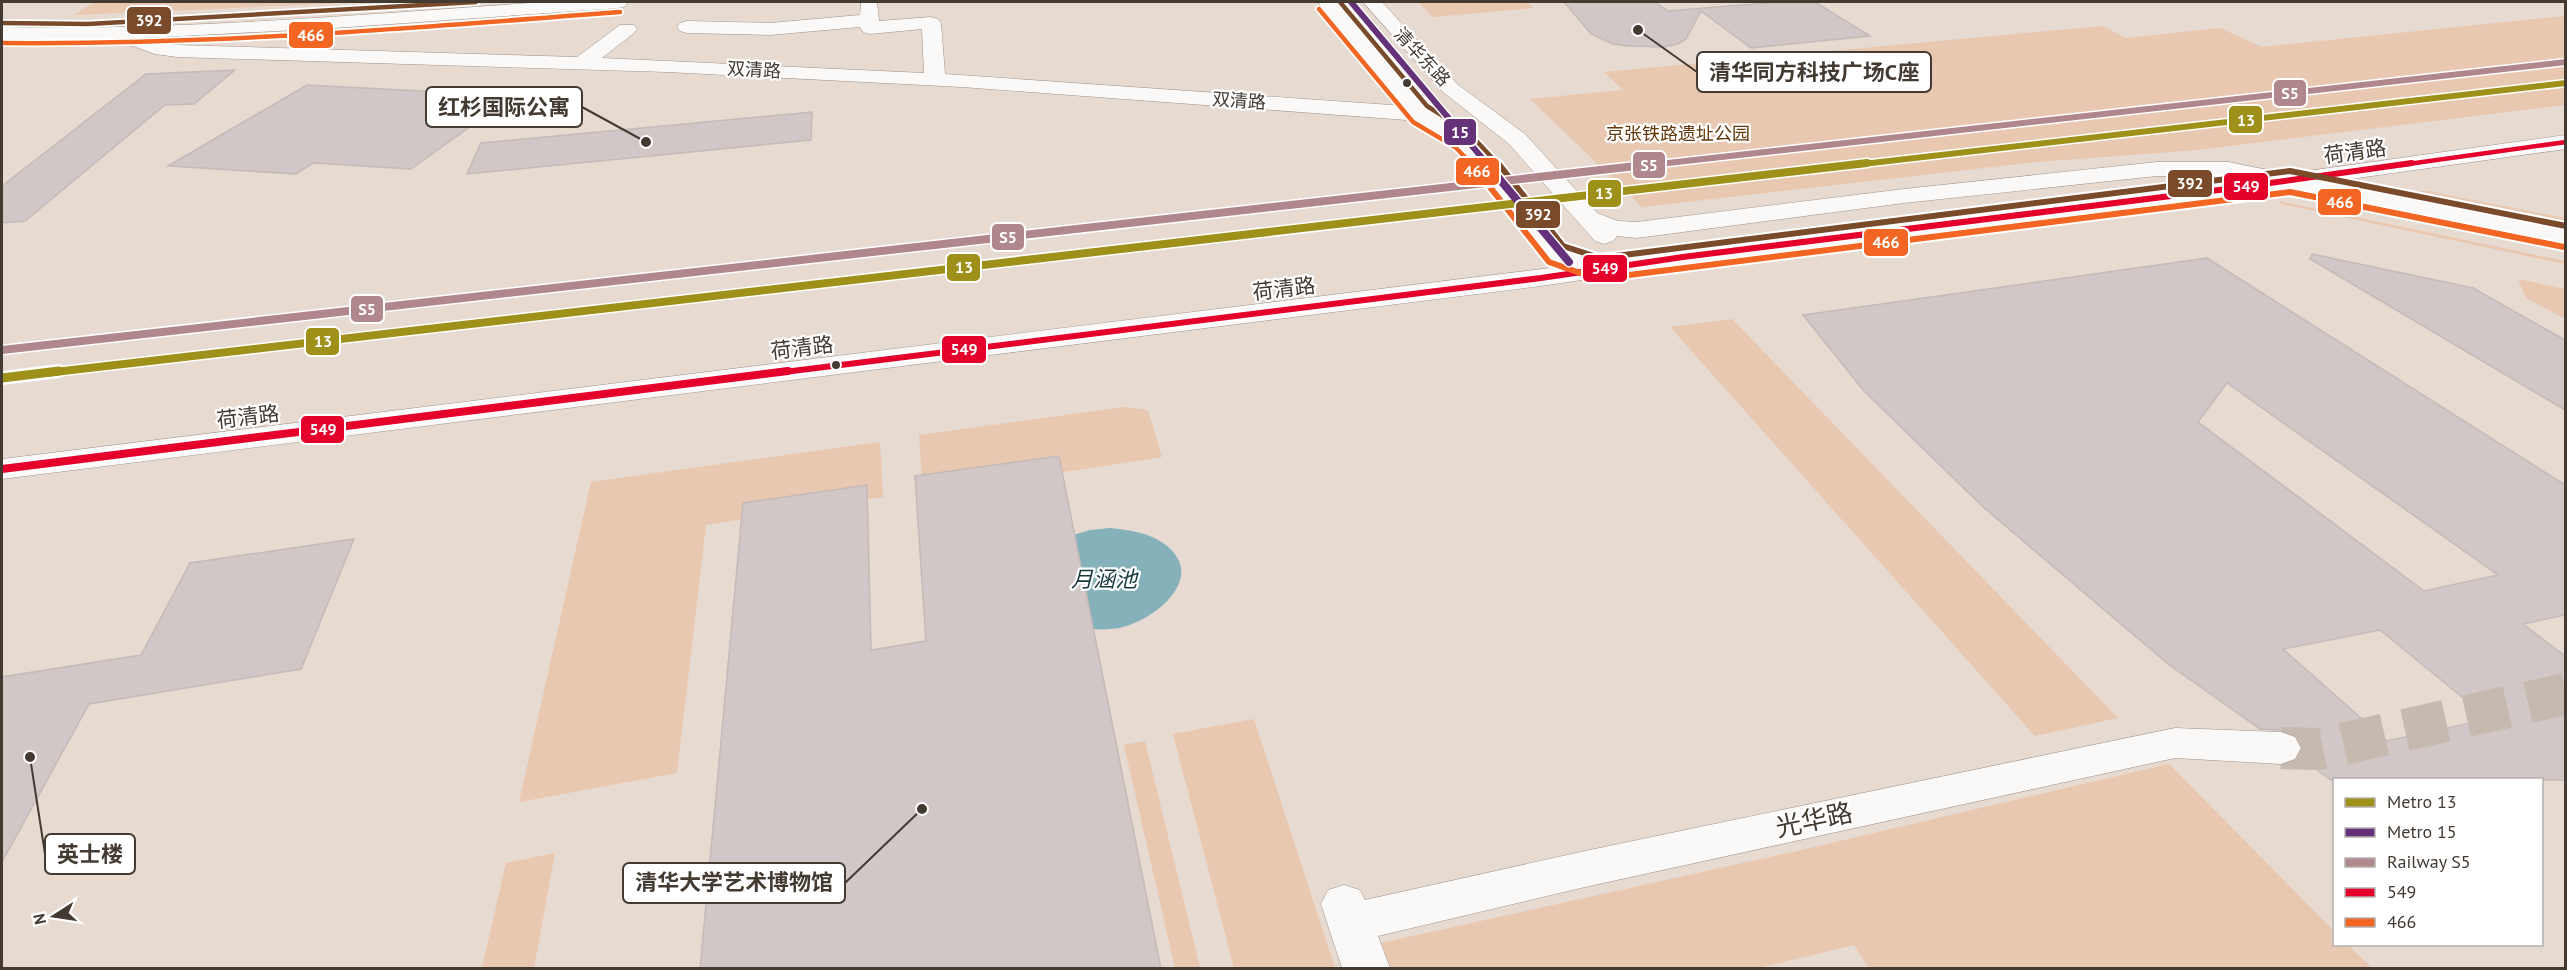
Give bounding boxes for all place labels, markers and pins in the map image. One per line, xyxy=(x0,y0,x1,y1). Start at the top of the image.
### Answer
callout: 清华同方科技广场C座 xyxy=(1697,52,1931,92)
unlabelled marker xyxy=(1401,77,1413,89)
callout: 红杉国际公寓 xyxy=(426,87,582,127)
unlabelled marker xyxy=(830,359,842,371)
callout: 英士楼 xyxy=(45,834,135,874)
callout: 清华大学艺术博物馆 xyxy=(623,863,845,903)

